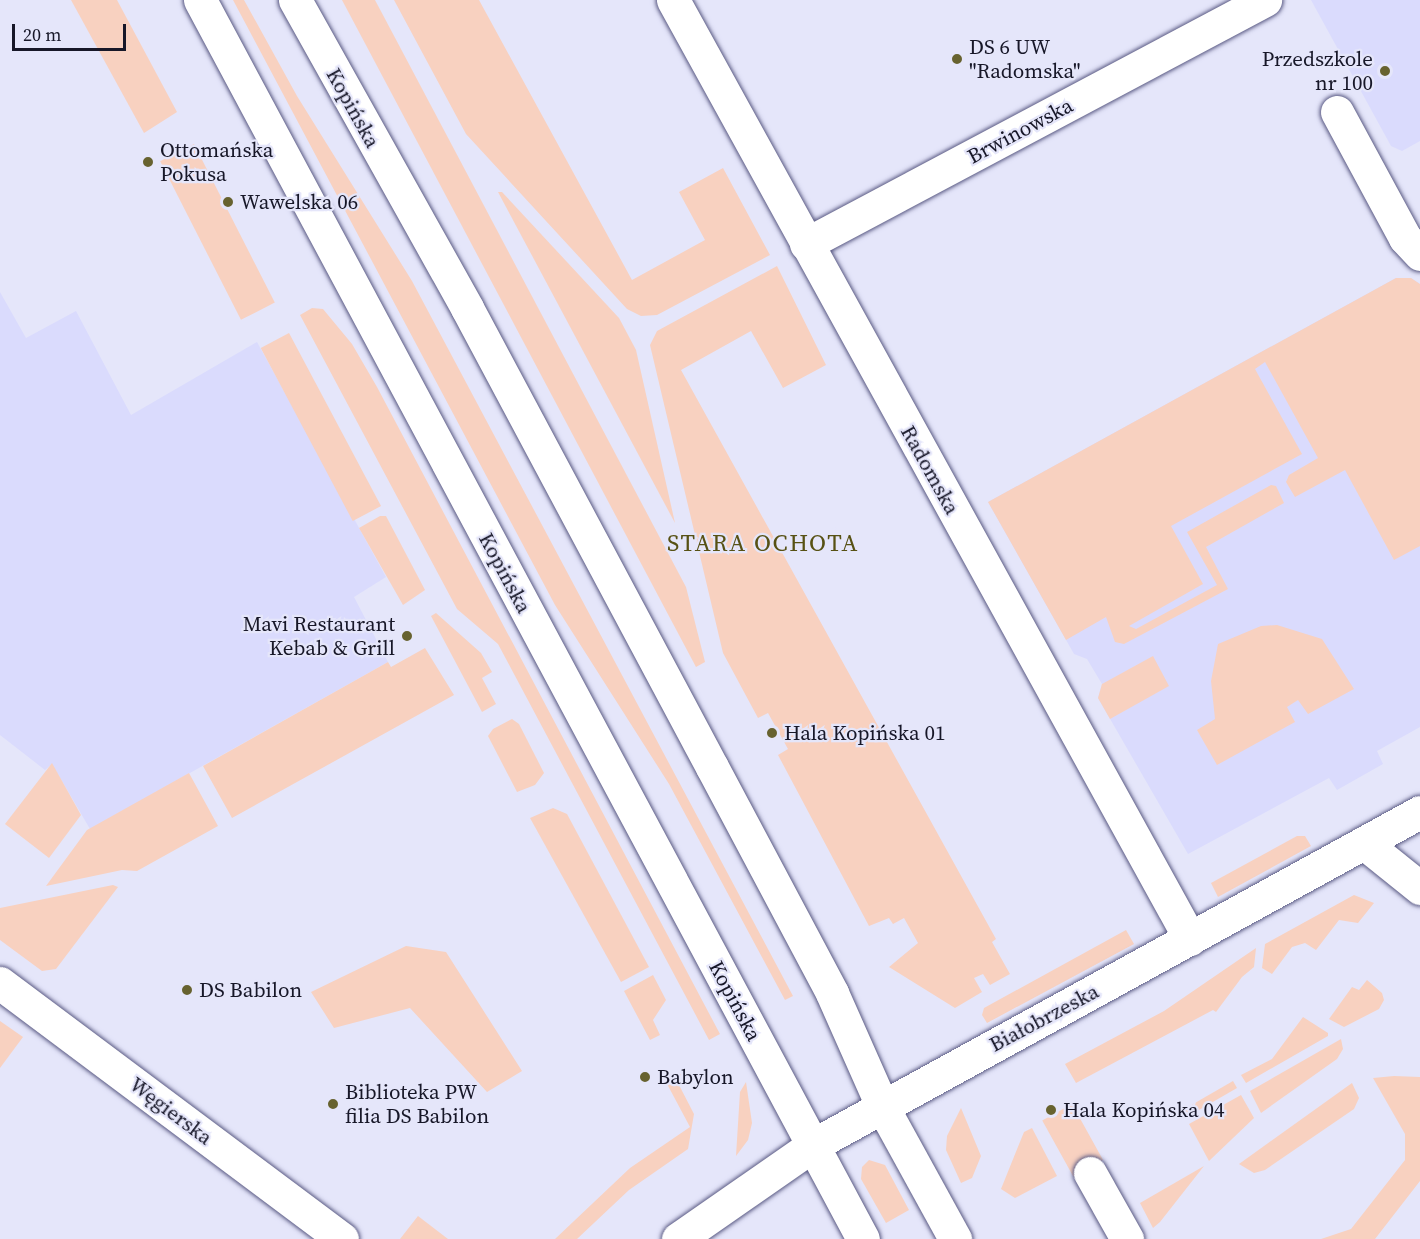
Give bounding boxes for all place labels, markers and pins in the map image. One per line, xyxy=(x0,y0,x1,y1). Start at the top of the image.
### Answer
place label: DS 6 UW "Radomska" xyxy=(969,34,1080,84)
place label: Przedszkole nr 100 xyxy=(1262,46,1373,96)
marker: DS 6 UW "Radomska" xyxy=(950,52,964,66)
marker: Przedszkole nr 100 xyxy=(1378,64,1392,78)
place label: Ottomańska Pokusa xyxy=(160,137,274,187)
marker: Ottomańska Pokusa xyxy=(141,155,155,169)
place label: Wawelska 06 xyxy=(240,189,358,215)
marker: Wawelska 06 xyxy=(221,195,235,209)
place label: Mavi Restaurant Kebab & Grill xyxy=(243,611,395,661)
marker: Mavi Restaurant Kebab & Grill xyxy=(400,629,414,643)
place label: Hala Kopińska 01 xyxy=(784,720,946,746)
marker: Hala Kopińska 01 xyxy=(765,726,779,740)
place label: DS Babilon xyxy=(199,977,302,1003)
marker: DS Babilon xyxy=(180,983,194,997)
place label: Babylon xyxy=(657,1064,734,1090)
marker: Babylon xyxy=(638,1070,652,1084)
place label: Biblioteka PW filia DS Babilon xyxy=(345,1079,489,1129)
marker: Biblioteka PW filia DS Babilon xyxy=(326,1097,340,1111)
place label: Hala Kopińska 04 xyxy=(1063,1097,1225,1123)
marker: Hala Kopińska 04 xyxy=(1044,1103,1058,1117)

